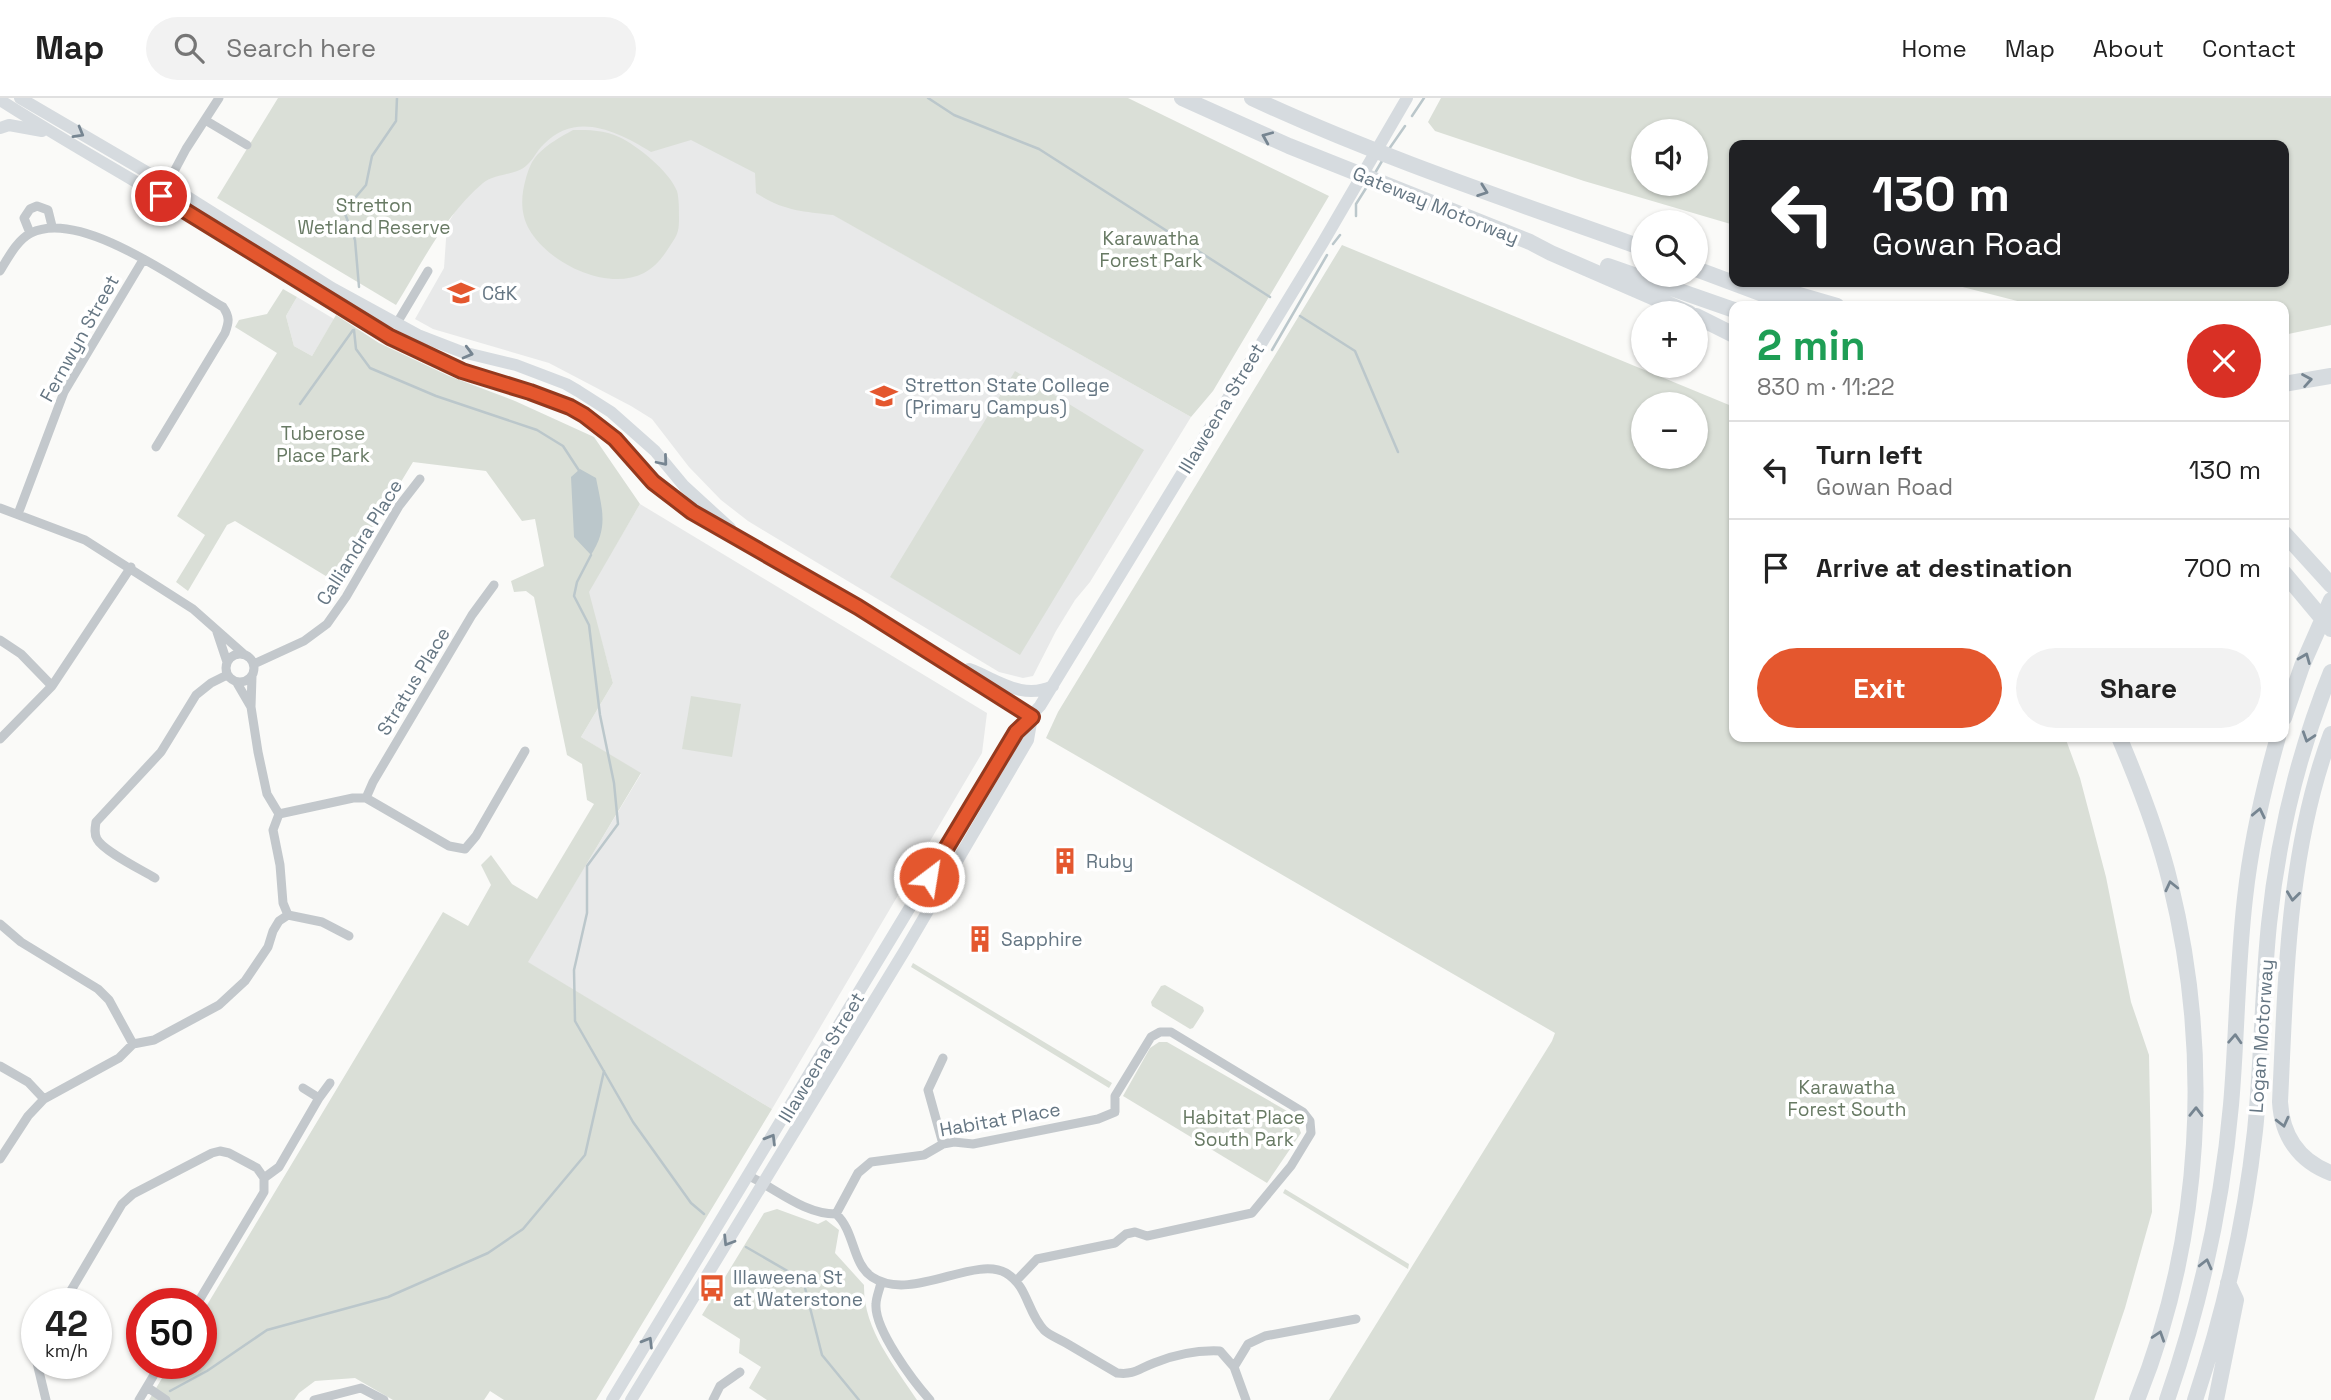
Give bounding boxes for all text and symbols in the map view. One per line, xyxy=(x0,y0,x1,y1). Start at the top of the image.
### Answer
search box xyxy=(146,17,636,80)
text: Map xyxy=(35,27,104,69)
icon: search xyxy=(170,29,208,67)
text: Search here xyxy=(226,31,376,65)
text: Home xyxy=(1901,33,1967,64)
text: Map xyxy=(2005,33,2055,64)
text: About xyxy=(2093,33,2164,64)
text: Contact xyxy=(2202,33,2296,64)
map controls xyxy=(1631,119,1708,469)
button: sound xyxy=(1631,119,1708,196)
one-way arrow xyxy=(72,125,84,138)
one-way arrow xyxy=(1262,131,1274,145)
street label: Gateway Motorway xyxy=(1349,161,1523,250)
text: 130 m xyxy=(1872,163,2010,225)
pin xyxy=(131,166,191,226)
icon: left xyxy=(1757,168,1848,259)
icon: arrive xyxy=(142,177,180,215)
one-way arrow xyxy=(1477,183,1489,197)
park label: Stretton Wetland Reserve xyxy=(297,193,451,240)
button: search xyxy=(1631,210,1708,287)
text: Gowan Road xyxy=(1872,224,2063,264)
park label: Karawatha Forest Park xyxy=(1100,226,1202,273)
street label: Fernwyn Street xyxy=(34,270,125,406)
school or university icon: C&K xyxy=(446,278,476,308)
place label: C&K xyxy=(482,281,518,306)
button: + xyxy=(1631,301,1708,378)
text: 2 min xyxy=(1757,319,1866,372)
button: close xyxy=(2187,324,2261,398)
street label: Illaweena Street xyxy=(1173,339,1270,478)
one-way arrow xyxy=(462,345,474,359)
text: 830 m · 11:22 xyxy=(1757,372,1895,402)
place label: Stretton State College (Primary Campus) xyxy=(905,373,1110,420)
one-way arrow xyxy=(2302,373,2313,388)
school or university icon: Stretton State College (Primary Campus) xyxy=(869,381,899,411)
button: − xyxy=(1631,392,1708,469)
park label: Tuberose Place Park xyxy=(276,421,370,468)
text: Turn left xyxy=(1816,438,1923,472)
icon: left xyxy=(1757,451,1795,489)
one-way arrow xyxy=(655,453,667,466)
text: 130 m xyxy=(2189,453,2261,487)
text: Gowan Road xyxy=(1816,472,1953,502)
street label: Calliandra Place xyxy=(311,475,408,610)
icon: arrive xyxy=(1757,549,1795,587)
text: Arrive at destination xyxy=(1816,551,2073,585)
text: 700 m xyxy=(2184,551,2261,585)
street label: Stratus Place xyxy=(371,622,456,740)
button: Exit xyxy=(1757,648,2002,728)
button: Share xyxy=(2016,648,2261,728)
one-way arrow xyxy=(2297,653,2311,665)
one-way arrow xyxy=(2302,730,2316,742)
one-way arrow xyxy=(2250,807,2265,819)
position arrow xyxy=(892,840,966,914)
building icon: Ruby xyxy=(1050,846,1080,876)
place label: Ruby xyxy=(1086,849,1133,874)
one-way arrow xyxy=(2165,880,2179,892)
one-way arrow xyxy=(2286,890,2301,902)
building icon: Sapphire xyxy=(965,924,995,954)
place label: Sapphire xyxy=(1001,927,1082,952)
street label: Logan Motorway xyxy=(2244,958,2279,1114)
street label: Illaweena Street xyxy=(773,988,870,1127)
one-way arrow xyxy=(2228,1033,2243,1044)
park label: Karawatha Forest South xyxy=(1788,1075,1906,1122)
street label: Habitat Place xyxy=(938,1097,1062,1142)
park label: Habitat Place South Park xyxy=(1183,1105,1305,1152)
one-way arrow xyxy=(2188,1106,2203,1117)
one-way arrow xyxy=(2275,1116,2289,1128)
one-way arrow xyxy=(763,1134,776,1147)
one-way arrow xyxy=(724,1233,737,1246)
one-way arrow xyxy=(2198,1258,2212,1270)
place label: Illaweena St at Waterstone xyxy=(733,1265,863,1312)
bus stop icon: Illaweena St at Waterstone xyxy=(697,1273,727,1303)
speed limit sign: 50 xyxy=(126,1288,217,1379)
text: 42 xyxy=(45,1302,88,1346)
one-way arrow xyxy=(2151,1330,2165,1342)
one-way arrow xyxy=(639,1336,652,1349)
text: km/h xyxy=(45,1339,88,1362)

